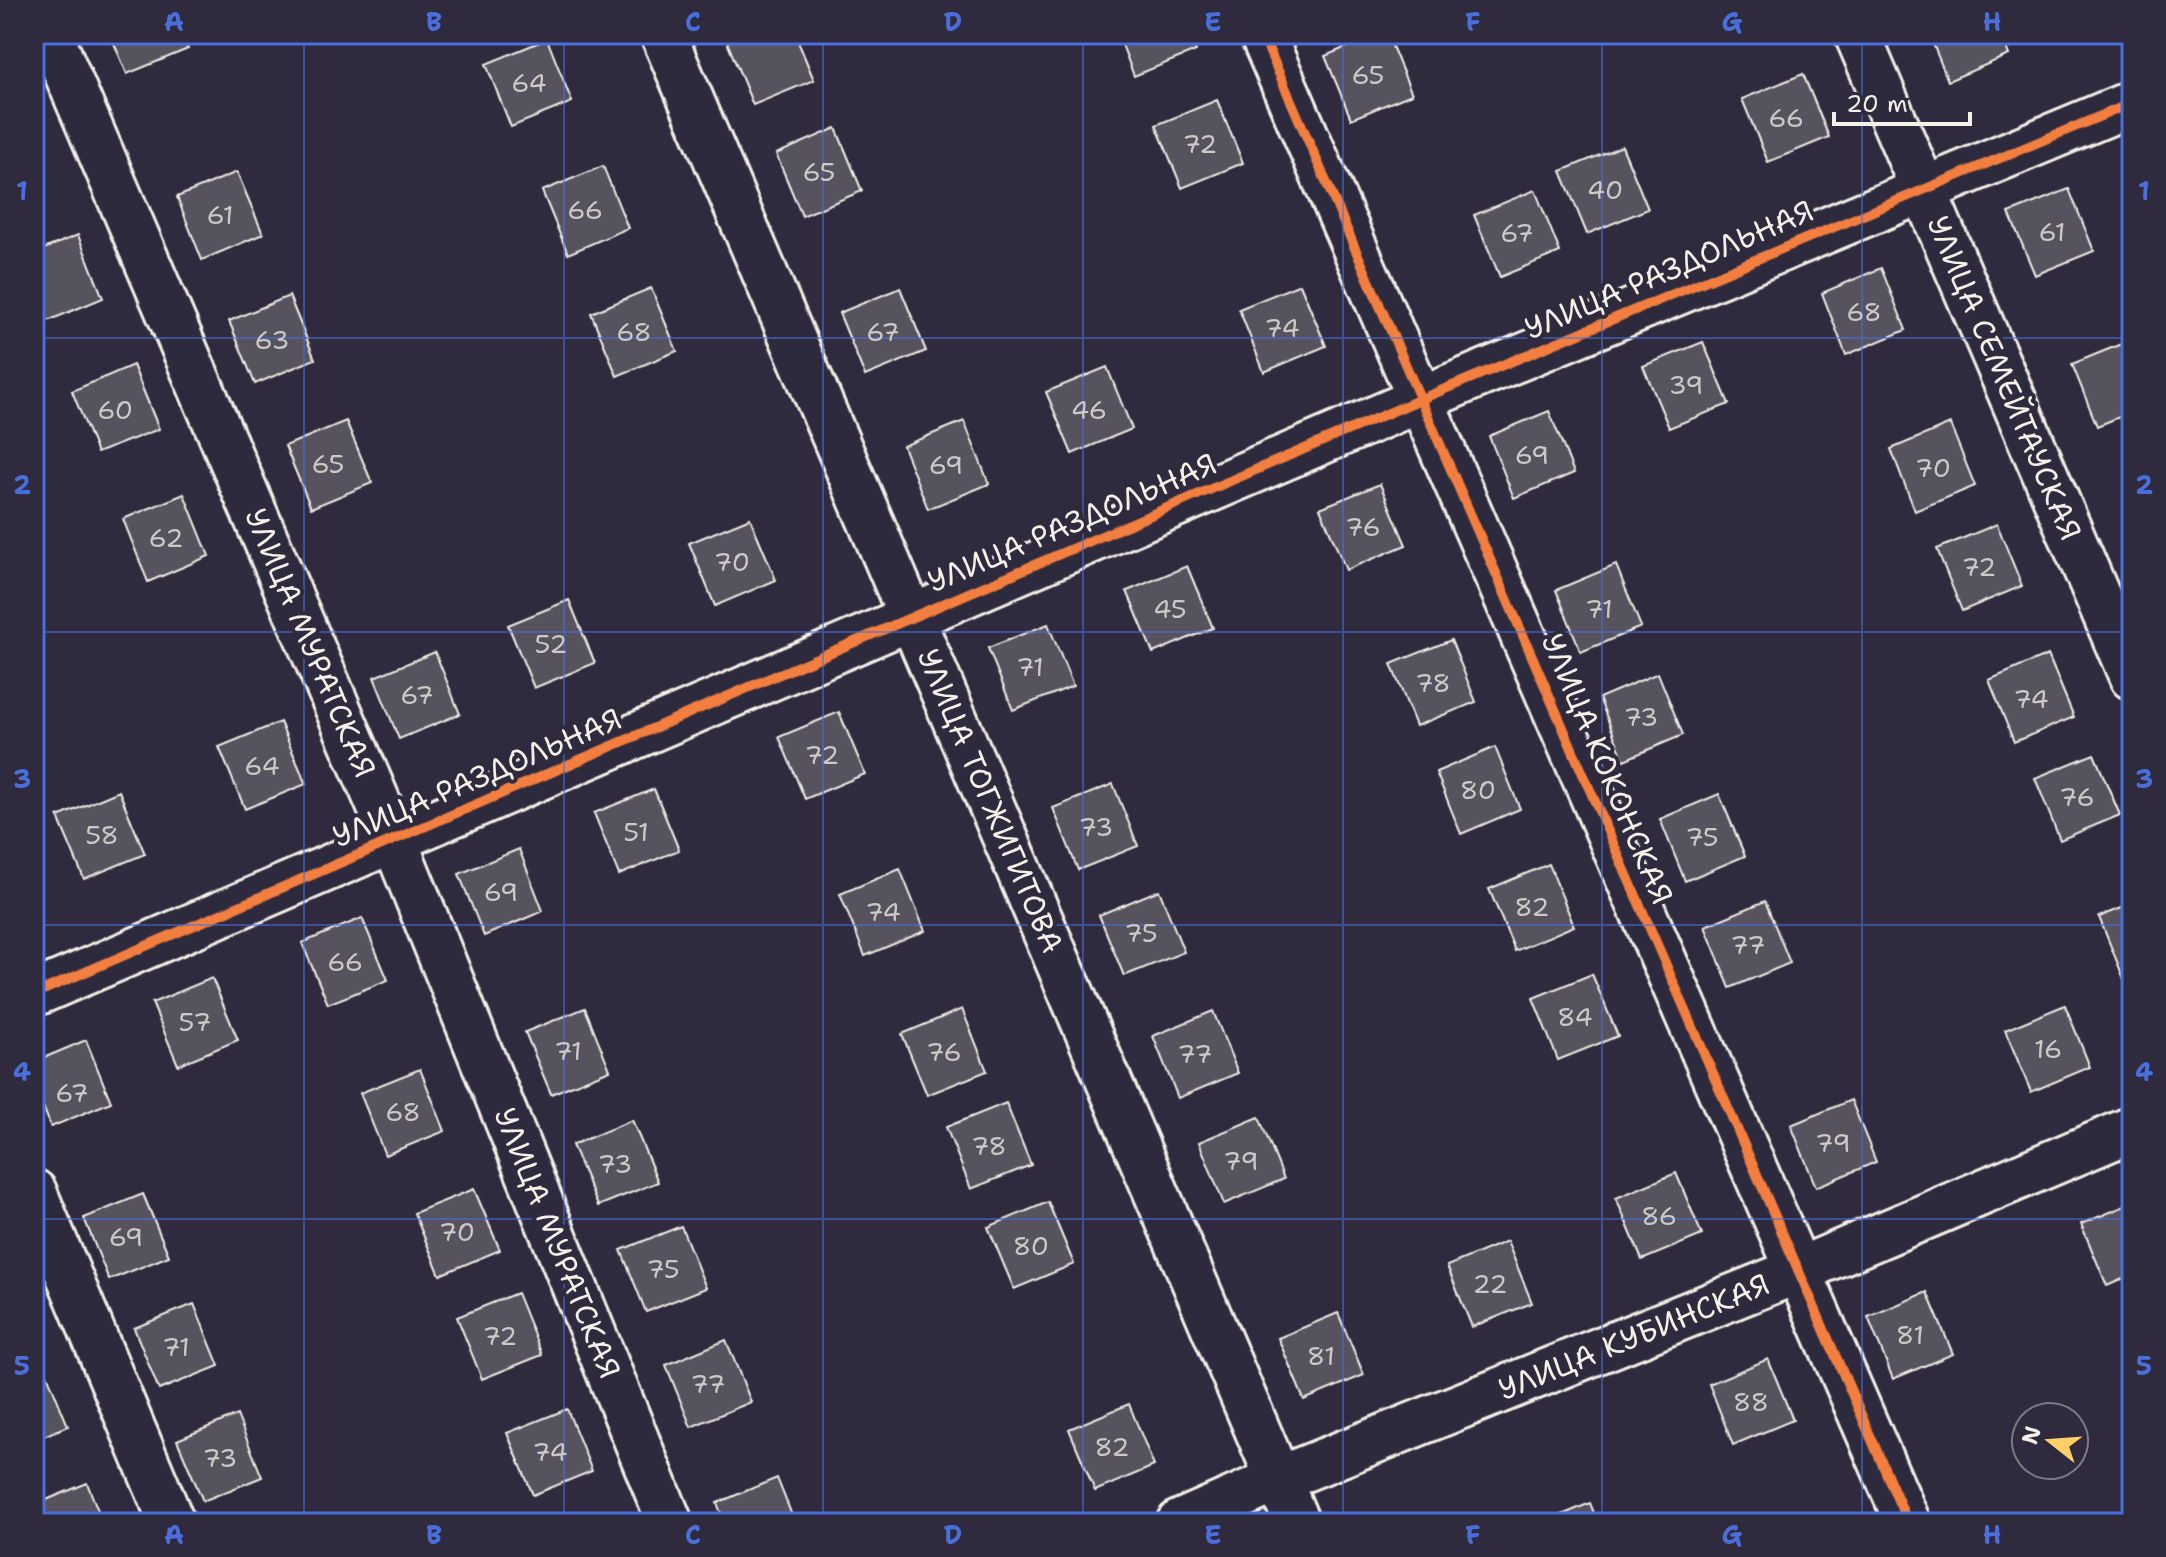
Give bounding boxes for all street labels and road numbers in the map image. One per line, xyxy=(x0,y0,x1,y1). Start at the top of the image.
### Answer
street label: УЛИЦА РАЗДОЛЬНАЯ xyxy=(1518,190,1819,349)
street label: УЛИЦА СЕМЕЙТАУСКАЯ xyxy=(1917,209,2091,546)
street label: УЛИЦА РАЗДОЛЬНАЯ xyxy=(921,443,1222,602)
street label: УЛИЦА МУРАТСКАЯ xyxy=(235,502,386,784)
street label: УЛИЦА КОКОНСКАЯ xyxy=(1532,627,1683,910)
street label: УЛИЦА ТОГЖИГИТОВА xyxy=(908,642,1073,959)
street label: УЛИЦА РАЗДОЛЬНАЯ xyxy=(326,698,627,857)
street label: УЛИЦА МУРАТСКАЯ xyxy=(484,1101,631,1384)
street label: УЛИЦА КУБИНСКАЯ xyxy=(1492,1263,1775,1410)

